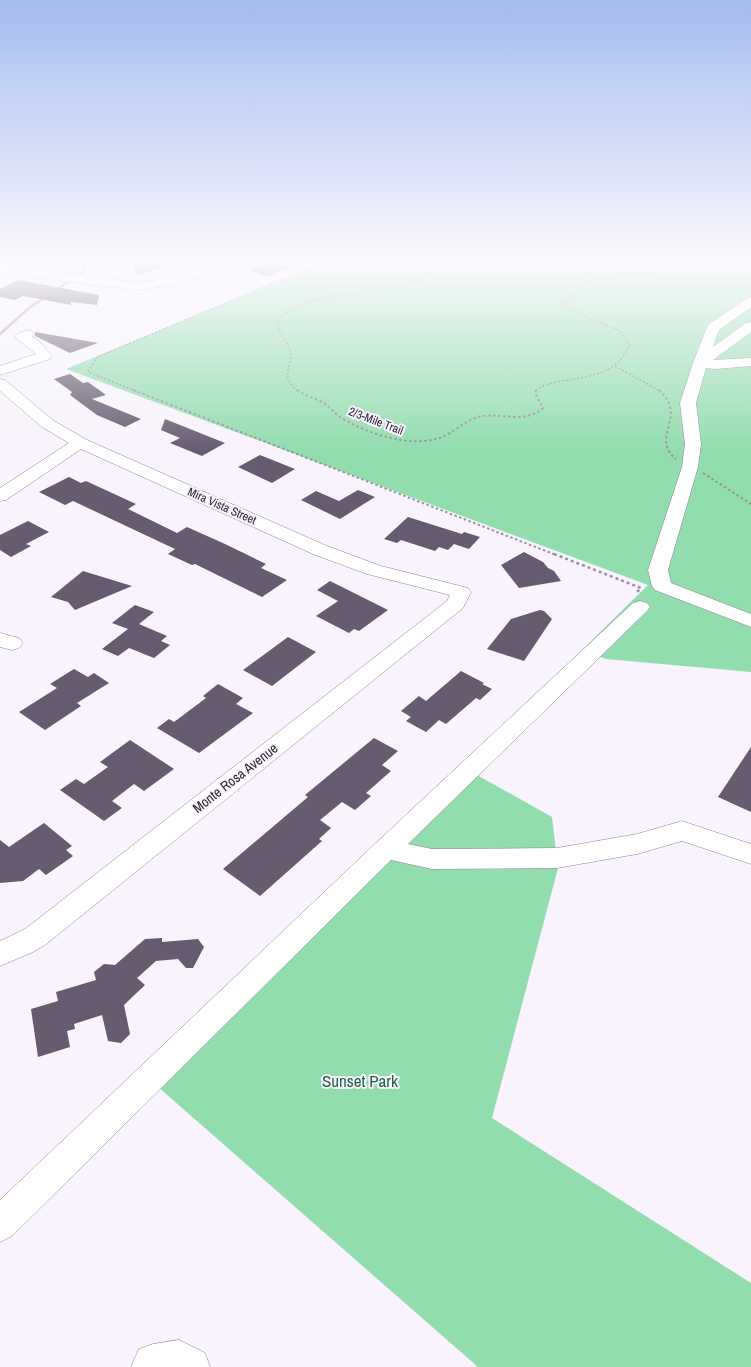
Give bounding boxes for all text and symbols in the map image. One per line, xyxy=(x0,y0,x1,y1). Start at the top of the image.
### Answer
street label: 2/3-Mile Trail xyxy=(346,403,406,439)
street label: Mira Vista Street xyxy=(185,484,259,528)
street label: Monte Rosa Avenue xyxy=(189,739,281,817)
park label: Sunset Park xyxy=(322,1069,398,1092)

